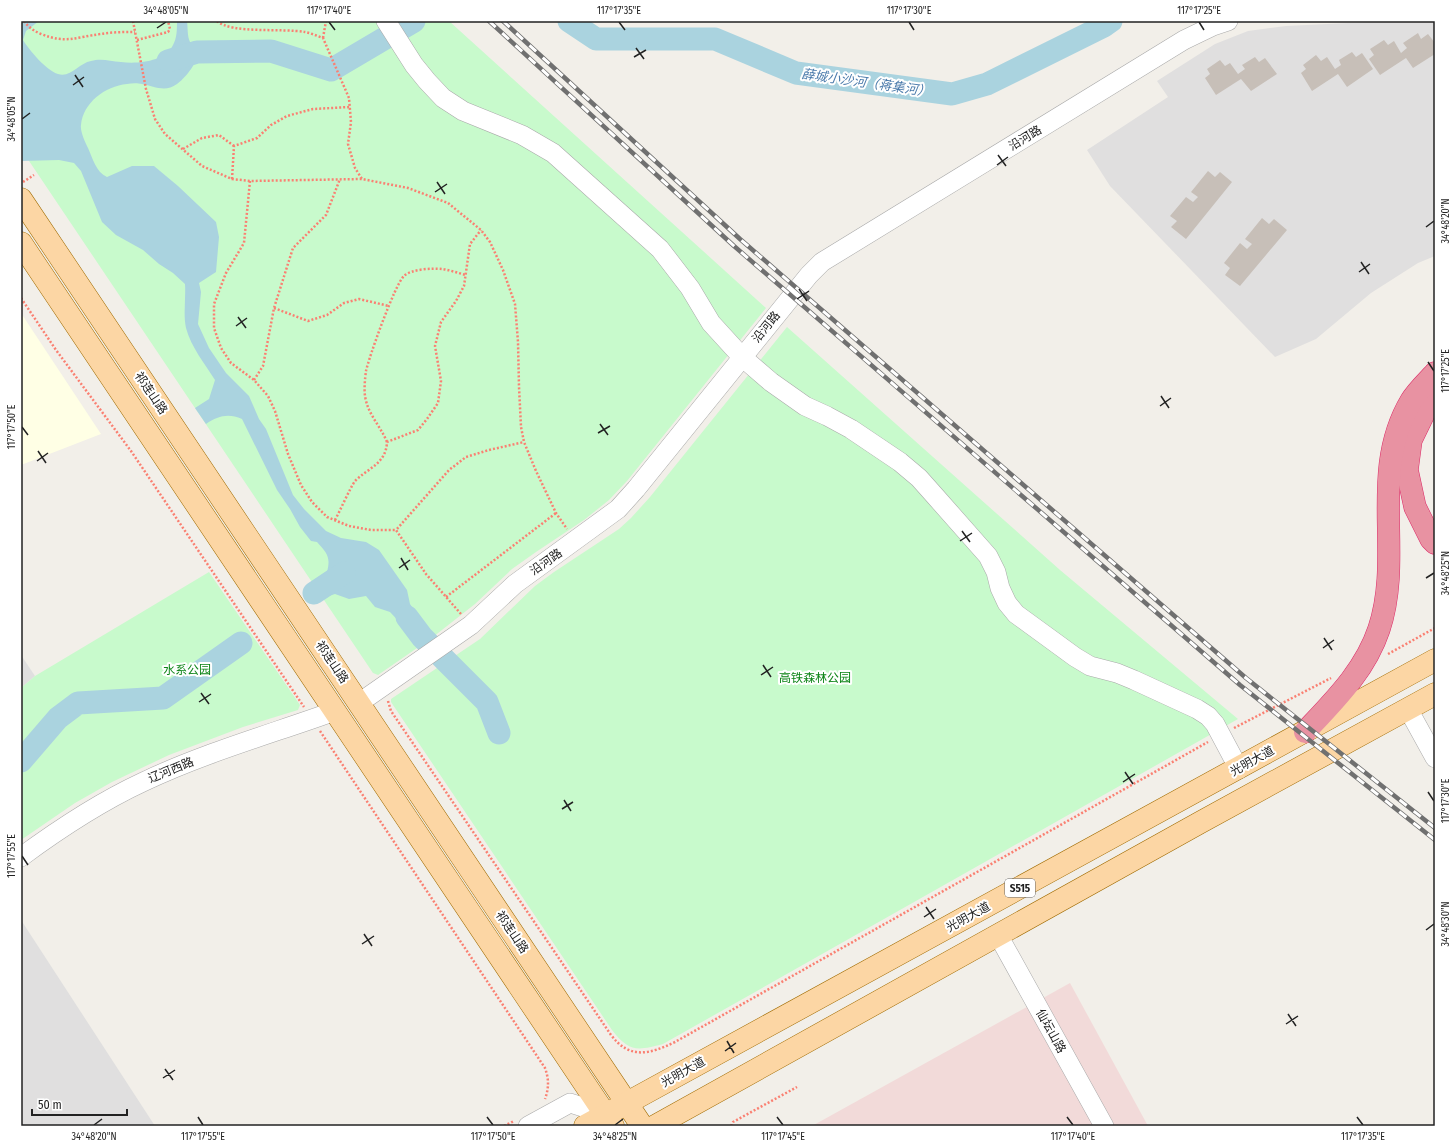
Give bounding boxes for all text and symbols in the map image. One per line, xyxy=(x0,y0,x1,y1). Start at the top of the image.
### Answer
text: 34°48'05"N xyxy=(144,5,188,17)
text: 117°17'40"E xyxy=(307,5,352,17)
text: 117°17'35"E xyxy=(597,5,641,17)
text: 117°17'30"E xyxy=(887,5,932,17)
text: 117°17'25"E xyxy=(1177,5,1221,17)
water label: 薛城小沙河（蒋集河） xyxy=(801,66,931,99)
text: 34°48'05"N xyxy=(6,97,18,141)
street label: 沿河路 xyxy=(1006,123,1044,153)
text: 34°48'20"N xyxy=(1440,198,1452,244)
street label: 沿河路 xyxy=(749,309,783,345)
text: 117°17'25"E xyxy=(1440,349,1452,393)
street label: 祁连山路 xyxy=(132,369,170,417)
text: 117°17'50"E xyxy=(6,404,18,449)
street label: 沿河路 xyxy=(527,546,565,578)
text: 34°48'25"N xyxy=(1440,551,1452,595)
street label: 祁连山路 xyxy=(313,638,351,686)
park label: 水系公园 xyxy=(163,663,211,677)
park label: 高铁森林公园 xyxy=(779,671,851,685)
street label: 光明大道 xyxy=(1228,743,1276,779)
street label: 辽河西路 xyxy=(146,755,196,785)
text: 117°17'30"E xyxy=(1440,778,1452,823)
text: 117°17'55"E xyxy=(6,834,18,878)
road number: S515 xyxy=(1005,879,1035,897)
street label: 光明大道 xyxy=(944,899,992,935)
text: 34°48'30"N xyxy=(1440,901,1452,947)
street label: 祁连山路 xyxy=(493,908,531,956)
street label: 仙坛山路 xyxy=(1033,1007,1069,1055)
street label: 光明大道 xyxy=(659,1054,707,1090)
scale bar xyxy=(32,1091,127,1117)
text: 50 m xyxy=(38,1098,62,1112)
text: 34°48'20"N xyxy=(71,1131,117,1143)
text: 117°17'55"E xyxy=(181,1131,225,1143)
text: 117°17'50"E xyxy=(471,1131,516,1143)
text: 34°48'25"N xyxy=(593,1131,637,1143)
text: 117°17'45"E xyxy=(761,1131,805,1143)
text: 117°17'40"E xyxy=(1051,1131,1096,1143)
text: 117°17'35"E xyxy=(1341,1131,1385,1143)

